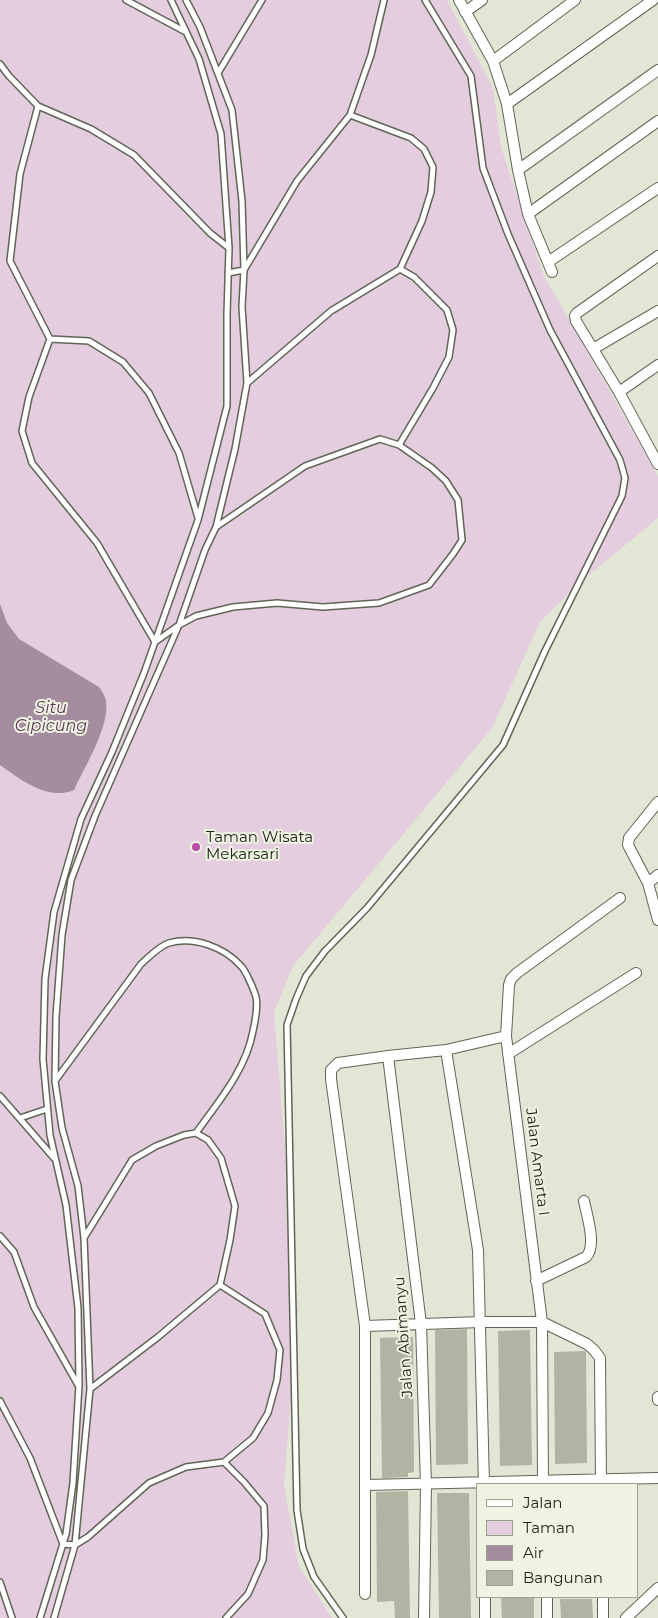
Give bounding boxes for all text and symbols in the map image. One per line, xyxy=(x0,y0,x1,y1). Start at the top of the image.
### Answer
water label: Situ Cipicung xyxy=(15,698,87,736)
place label: Taman Wisata Mekarsari xyxy=(206,829,313,864)
marker: Taman Wisata Mekarsari xyxy=(190,841,202,853)
street label: Jalan Amarta I xyxy=(521,1107,553,1217)
street label: Jalan Abimanyu xyxy=(391,1276,417,1398)
legend xyxy=(476,1483,638,1598)
text: Jalan xyxy=(523,1493,562,1512)
text: Taman xyxy=(523,1518,575,1537)
text: Air xyxy=(523,1543,544,1562)
text: Bangunan xyxy=(523,1568,603,1587)

